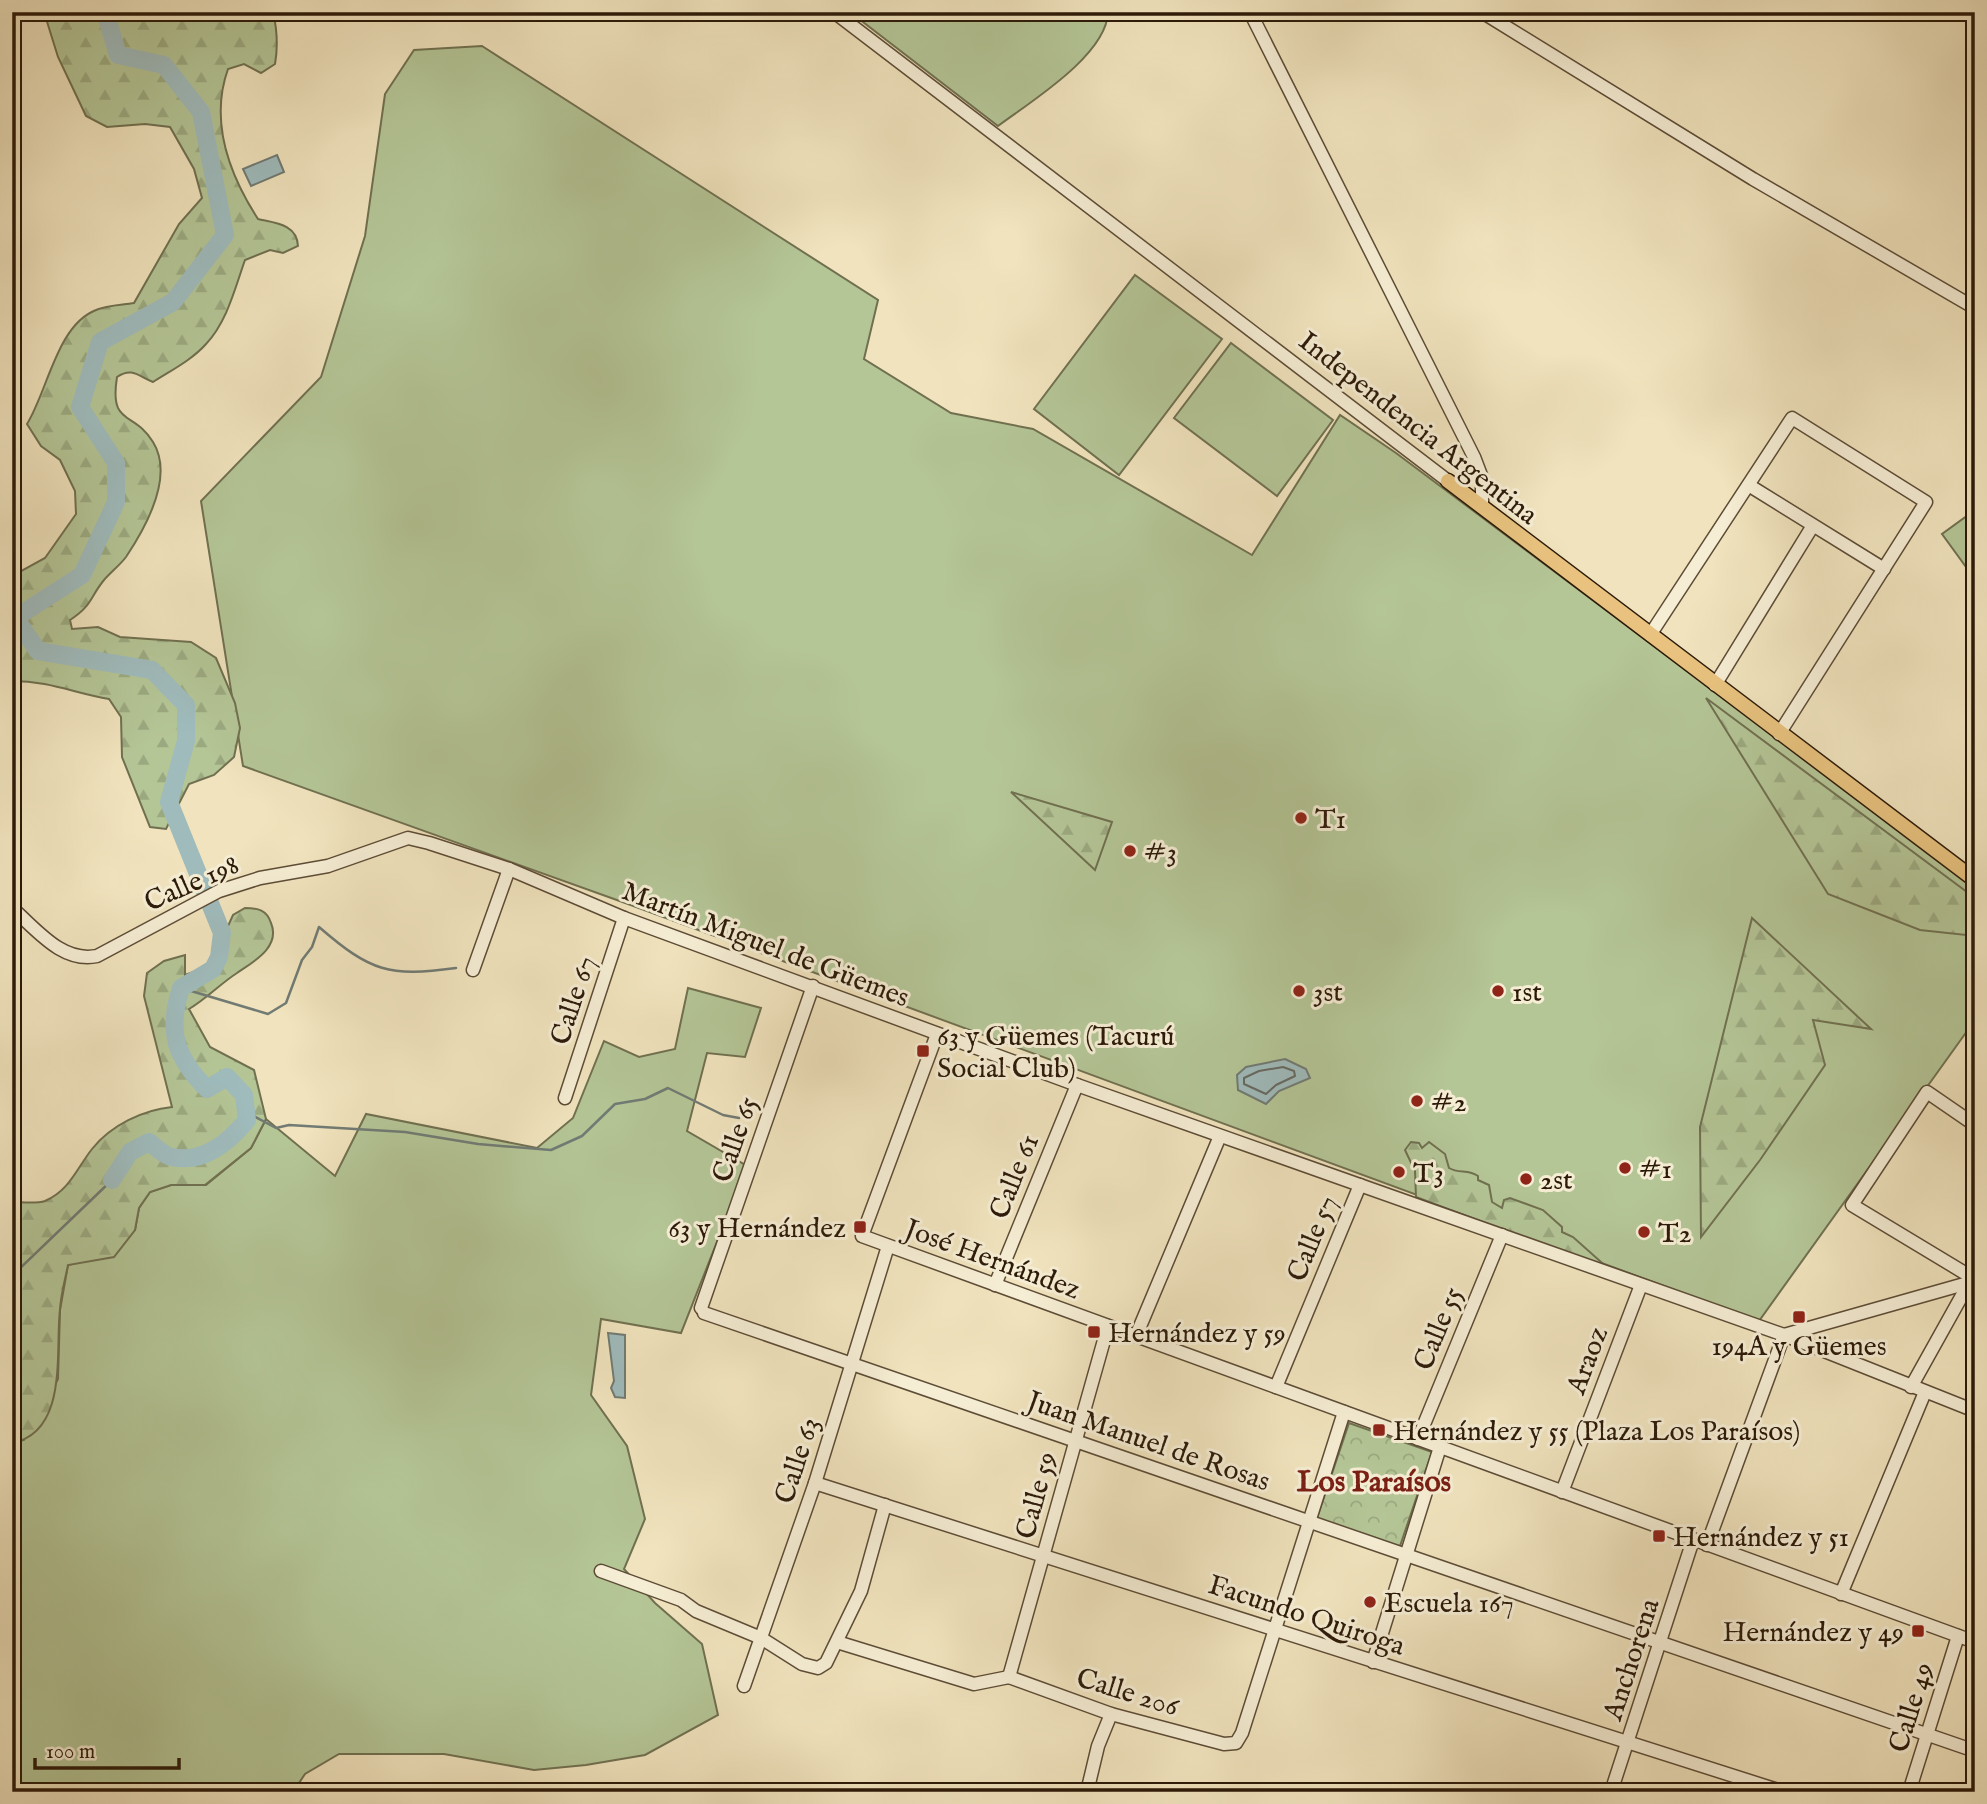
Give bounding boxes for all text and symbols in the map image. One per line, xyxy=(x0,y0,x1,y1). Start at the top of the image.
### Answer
street label: Independencia Argentina xyxy=(1291,325,1545,534)
place label: T1 xyxy=(1315,803,1346,838)
marker: T1 xyxy=(1293,810,1309,826)
place label: #3 xyxy=(1144,836,1177,871)
marker: #3 xyxy=(1122,843,1138,859)
street label: Calle 198 xyxy=(139,848,245,921)
street label: Martín Miguel de Güemes xyxy=(617,874,914,1016)
street label: Calle 67 xyxy=(544,952,605,1050)
place label: 3st xyxy=(1313,976,1343,1011)
place label: 1st xyxy=(1512,976,1542,1011)
marker: 3st xyxy=(1291,983,1307,999)
marker: 1st xyxy=(1490,983,1506,999)
place label: 63 y Güemes (Tacurú Social Club) xyxy=(937,1020,1175,1087)
marker: 63 y Güemes (Tacurú Social Club) xyxy=(915,1043,931,1059)
place label: #2 xyxy=(1431,1086,1467,1121)
street label: Calle 65 xyxy=(705,1092,767,1187)
marker: #2 xyxy=(1409,1093,1425,1109)
street label: Calle 61 xyxy=(983,1129,1048,1224)
place label: #1 xyxy=(1639,1153,1672,1188)
place label: T3 xyxy=(1413,1157,1444,1192)
marker: #1 xyxy=(1617,1160,1633,1176)
marker: T3 xyxy=(1391,1164,1407,1180)
place label: 2st xyxy=(1540,1164,1573,1199)
marker: 2st xyxy=(1518,1171,1534,1187)
street label: Calle 57 xyxy=(1280,1191,1346,1287)
street label: José Hernández xyxy=(897,1211,1085,1308)
place label: 63 y Hernández xyxy=(668,1212,846,1247)
place label: T2 xyxy=(1658,1217,1692,1252)
marker: 63 y Hernández xyxy=(852,1219,868,1235)
marker: T2 xyxy=(1636,1224,1652,1240)
street label: Calle 55 xyxy=(1407,1282,1472,1376)
marker: 194A y Güemes xyxy=(1791,1309,1807,1325)
place label: Hernández y 59 xyxy=(1108,1317,1286,1352)
street label: Araoz xyxy=(1559,1322,1617,1400)
marker: Hernández y 59 xyxy=(1086,1324,1102,1340)
place label: 194A y Güemes xyxy=(1712,1330,1887,1365)
street label: Juan Manuel de Rosas xyxy=(1019,1383,1274,1500)
street label: Calle 63 xyxy=(768,1413,829,1508)
place label: Hernández y 55 (Plaza Los Paraísos) xyxy=(1393,1415,1800,1450)
marker: Hernández y 55 (Plaza Los Paraísos) xyxy=(1371,1422,1387,1438)
street label: Calle 59 xyxy=(1009,1448,1066,1543)
district label: Los Paraísos xyxy=(1297,1464,1451,1502)
place label: Hernández y 51 xyxy=(1673,1521,1849,1556)
marker: Hernández y 51 xyxy=(1651,1528,1667,1544)
street label: Facundo Quiroga xyxy=(1203,1568,1410,1665)
place label: Escuela 167 xyxy=(1384,1587,1514,1622)
marker: Escuela 167 xyxy=(1362,1594,1378,1610)
street label: Anchorena xyxy=(1596,1594,1669,1726)
place label: Hernández y 49 xyxy=(1723,1616,1904,1651)
marker: Hernández y 49 xyxy=(1910,1623,1926,1639)
street label: Calle 49 xyxy=(1882,1659,1943,1757)
street label: Calle 206 xyxy=(1072,1661,1184,1726)
scale bar xyxy=(35,1727,178,1771)
text: 100 m xyxy=(46,1739,95,1766)

